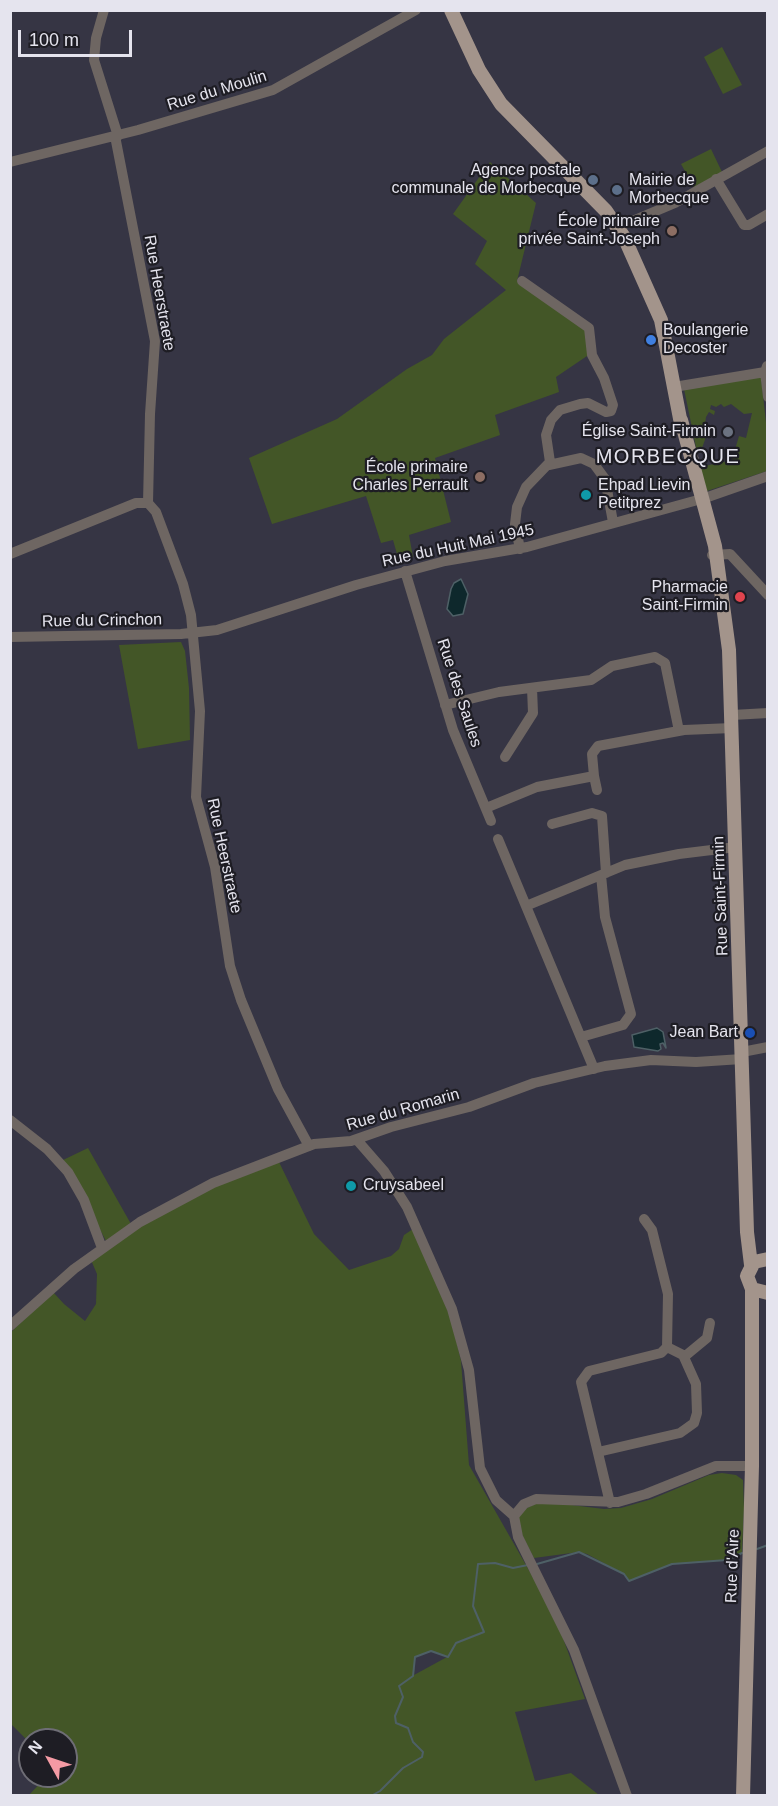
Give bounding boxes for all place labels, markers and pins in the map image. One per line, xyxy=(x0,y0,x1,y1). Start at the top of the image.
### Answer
place label: Agence postale communale de Morbecque xyxy=(392,161,581,199)
place label: Mairie de Morbecque xyxy=(629,171,709,209)
marker: Agence postale communale de Morbecque xyxy=(586,173,600,187)
marker: Mairie de Morbecque xyxy=(610,183,624,197)
place label: École primaire privée Saint-Joseph xyxy=(519,212,660,250)
marker: École primaire privée Saint-Joseph xyxy=(665,224,679,238)
place label: Boulangerie Decoster xyxy=(663,321,748,359)
marker: Boulangerie Decoster xyxy=(644,333,658,347)
place label: Église Saint-Firmin xyxy=(582,422,716,442)
marker: Église Saint-Firmin xyxy=(721,425,735,439)
place label: École primaire Charles Perrault xyxy=(352,458,468,496)
marker: École primaire Charles Perrault xyxy=(473,470,487,484)
place label: Ehpad Lievin Petitprez xyxy=(598,476,691,514)
marker: Ehpad Lievin Petitprez xyxy=(579,488,593,502)
place label: Pharmacie Saint-Firmin xyxy=(642,578,728,616)
marker: Pharmacie Saint-Firmin xyxy=(733,590,747,604)
place label: Jean Bart xyxy=(670,1023,738,1043)
marker: Jean Bart xyxy=(743,1026,757,1040)
place label: Cruysabeel xyxy=(363,1176,444,1196)
marker: Cruysabeel xyxy=(344,1179,358,1193)

